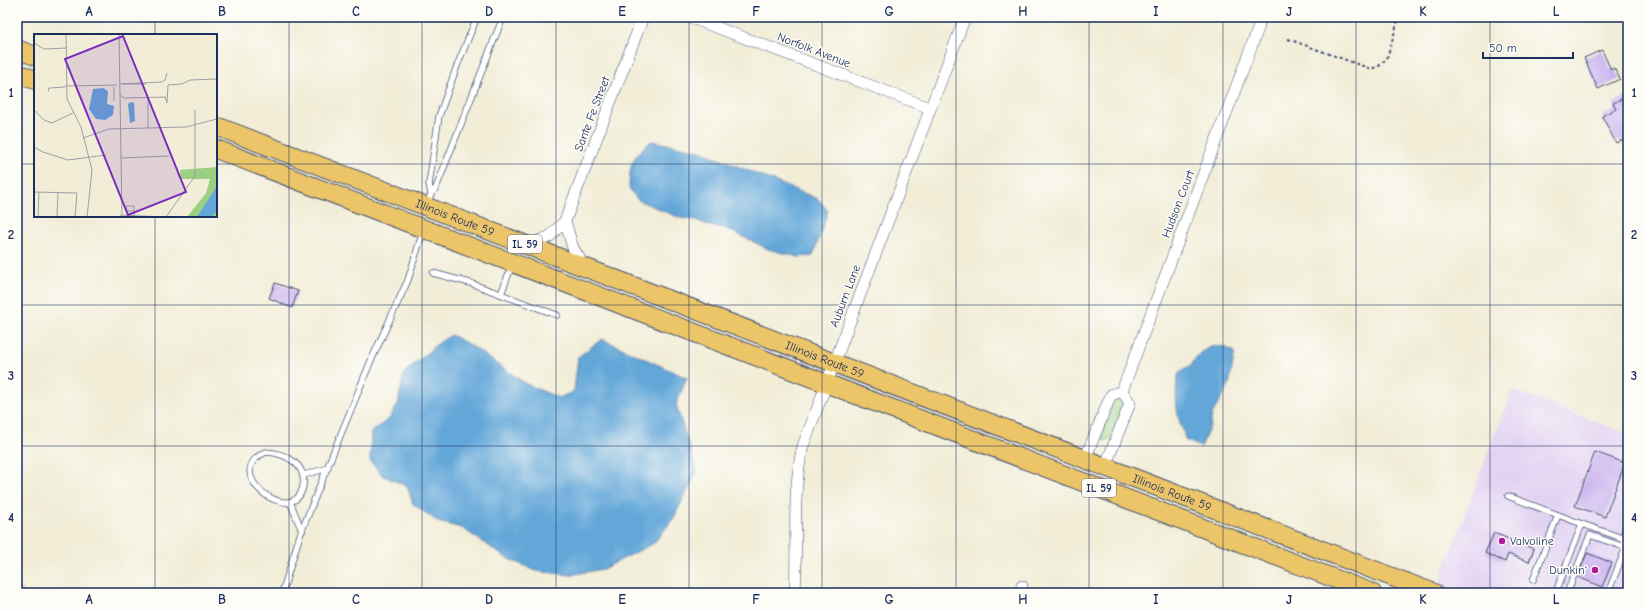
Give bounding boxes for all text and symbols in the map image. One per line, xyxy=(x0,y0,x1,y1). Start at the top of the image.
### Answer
text: A xyxy=(85,4,93,19)
text: B xyxy=(218,4,226,19)
text: C xyxy=(352,4,360,19)
text: D xyxy=(485,4,493,19)
text: E xyxy=(618,4,626,19)
text: F xyxy=(752,4,760,19)
text: G xyxy=(884,4,894,19)
text: H xyxy=(1018,4,1028,19)
text: I xyxy=(1153,4,1159,19)
text: J xyxy=(1286,4,1292,19)
text: K xyxy=(1419,4,1427,19)
text: L xyxy=(1553,4,1560,19)
street label: Norfolk Avenue xyxy=(775,30,853,70)
inset map xyxy=(34,34,217,217)
scale bar xyxy=(1483,34,1573,60)
text: 50 m xyxy=(1489,41,1517,55)
street label: Sante Fe Street xyxy=(571,74,613,153)
text: 1 xyxy=(8,85,14,100)
text: 1 xyxy=(1631,85,1637,100)
street label: Hudson Court xyxy=(1159,168,1197,240)
street label: Illinois Route 59 xyxy=(414,196,496,239)
text: 2 xyxy=(8,227,14,242)
text: 2 xyxy=(1631,227,1637,242)
road number: IL 59 xyxy=(508,235,542,253)
street label: Auburn Lane xyxy=(827,263,863,329)
street label: Illinois Route 59 xyxy=(784,338,866,381)
text: 3 xyxy=(8,368,14,383)
text: 3 xyxy=(1631,368,1637,383)
street label: Illinois Route 59 xyxy=(1131,471,1213,514)
road number: IL 59 xyxy=(1082,479,1116,497)
text: 4 xyxy=(8,510,14,525)
text: 4 xyxy=(1631,510,1637,525)
place label: Valvoline xyxy=(1510,534,1554,548)
marker: Valvoline xyxy=(1497,536,1507,546)
place label: Dunkin' xyxy=(1549,563,1587,577)
marker: Dunkin' xyxy=(1590,565,1600,575)
text: A xyxy=(85,592,93,607)
text: B xyxy=(218,592,226,607)
text: C xyxy=(352,592,360,607)
text: D xyxy=(485,592,493,607)
text: E xyxy=(618,592,626,607)
text: F xyxy=(752,592,760,607)
text: G xyxy=(884,592,894,607)
text: H xyxy=(1018,592,1028,607)
text: I xyxy=(1153,592,1159,607)
text: J xyxy=(1286,592,1292,607)
text: K xyxy=(1419,592,1427,607)
text: L xyxy=(1553,592,1560,607)

